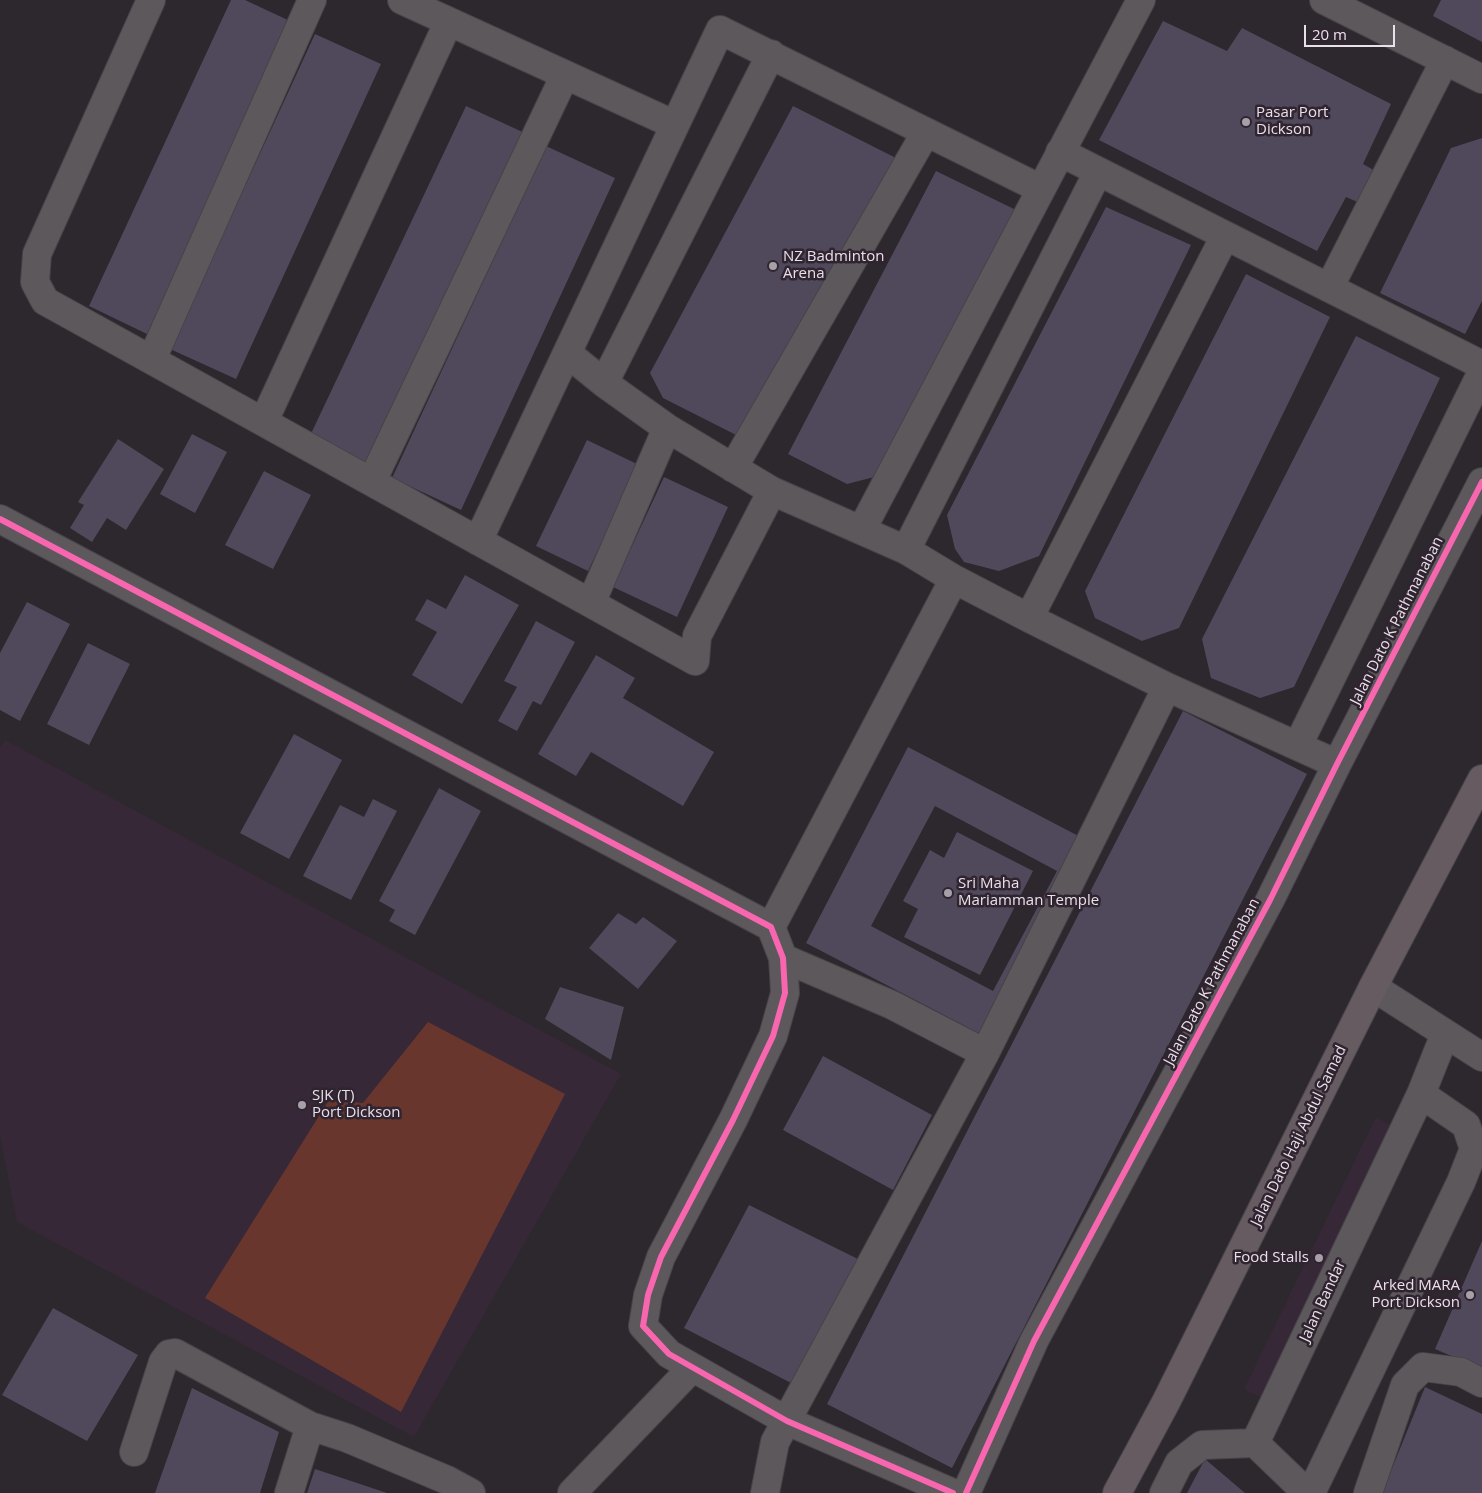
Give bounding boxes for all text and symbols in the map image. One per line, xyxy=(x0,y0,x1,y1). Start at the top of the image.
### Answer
scale bar xyxy=(1307,15,1398,47)
text: 20 m xyxy=(1312,24,1347,44)
place label: Pasar Port Dickson xyxy=(1256,104,1328,139)
marker: Pasar Port Dickson xyxy=(1240,116,1252,128)
place label: NZ Badminton Arena xyxy=(783,248,884,283)
marker: NZ Badminton Arena xyxy=(767,260,779,272)
street label: Jalan Dato K Pathmanaban xyxy=(1347,534,1447,708)
place label: Sri Maha Mariamman Temple xyxy=(958,875,1099,910)
marker: Sri Maha Mariamman Temple xyxy=(942,887,954,899)
street label: Jalan Dato K Pathmanaban xyxy=(1160,895,1264,1069)
street label: Jalan Dato Haji Abdul Samad xyxy=(1247,1043,1351,1229)
place label: SJK (T) Port Dickson xyxy=(312,1087,401,1122)
marker: SJK (T) Port Dickson xyxy=(296,1099,308,1111)
place label: Food Stalls xyxy=(1234,1249,1309,1267)
marker: Food Stalls xyxy=(1313,1252,1325,1264)
street label: Jalan Bandar xyxy=(1296,1257,1350,1345)
place label: Arked MARA Port Dickson xyxy=(1371,1277,1460,1312)
marker: Arked MARA Port Dickson xyxy=(1464,1289,1476,1301)

